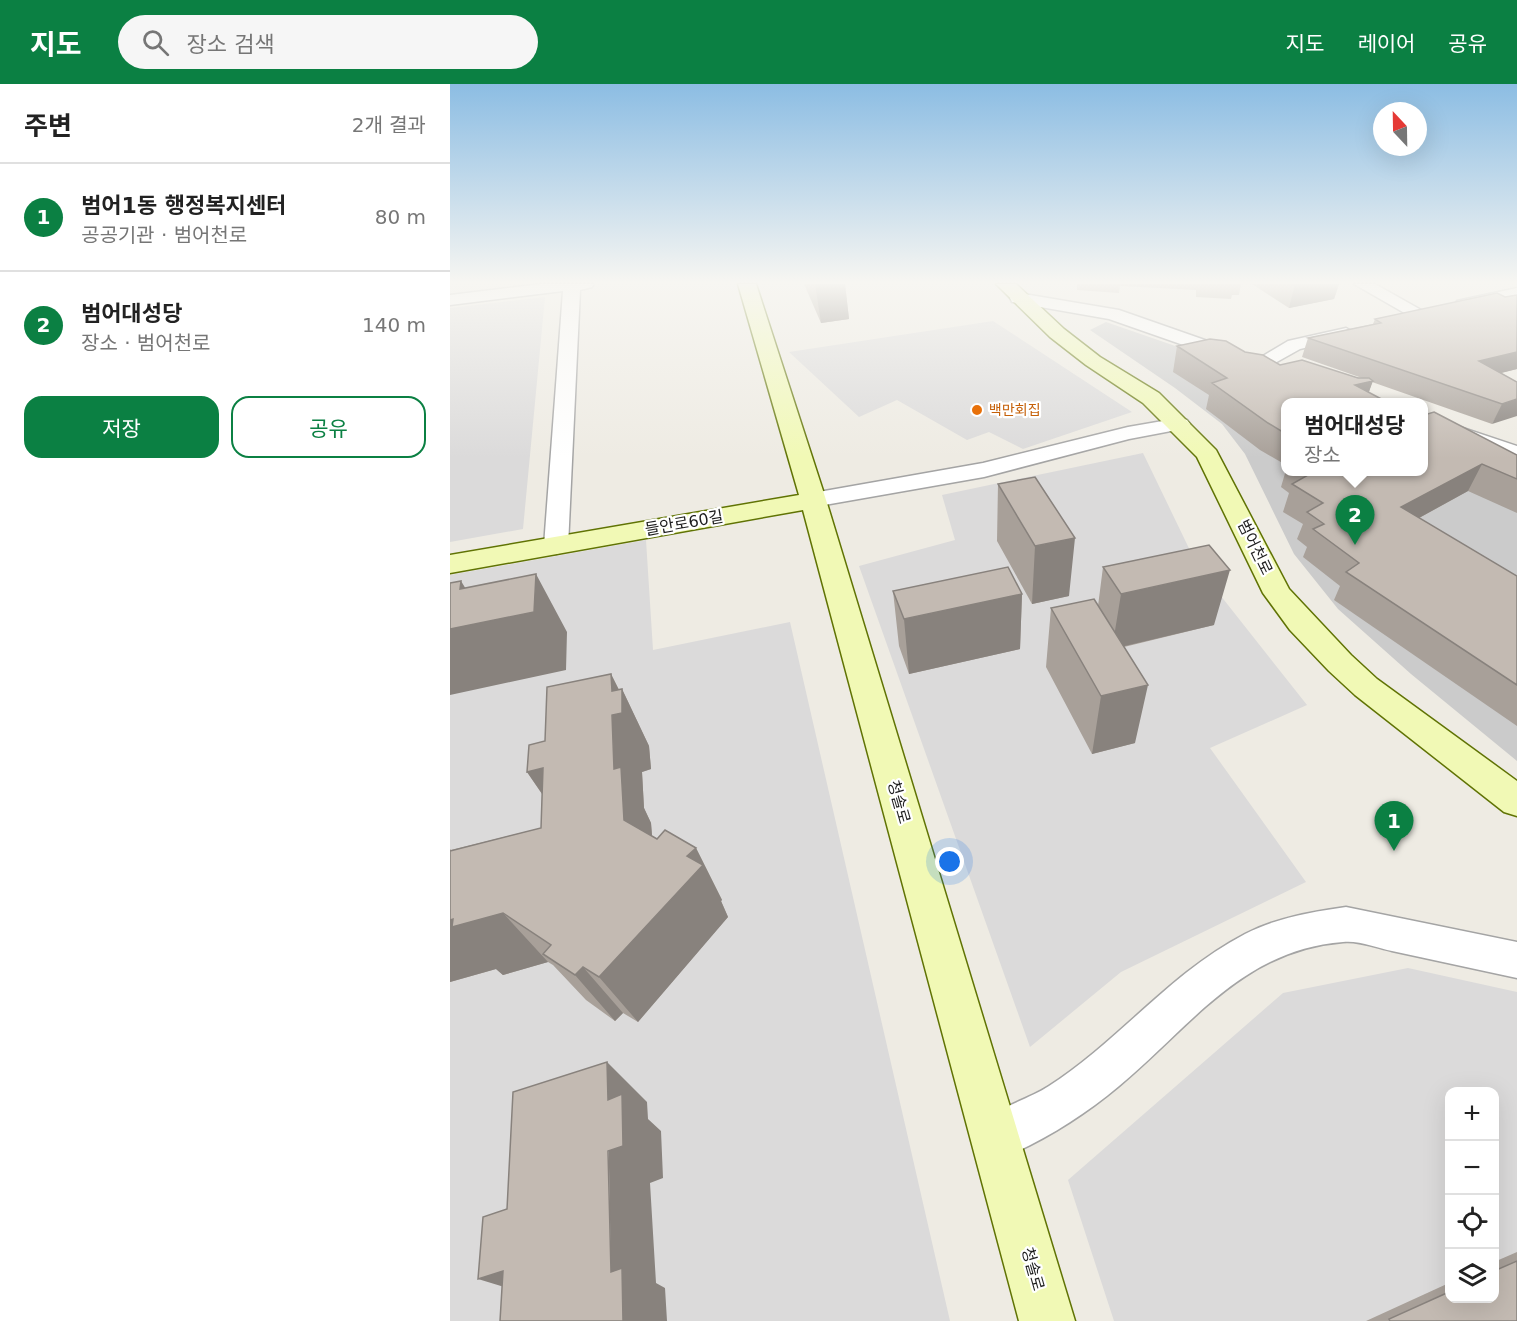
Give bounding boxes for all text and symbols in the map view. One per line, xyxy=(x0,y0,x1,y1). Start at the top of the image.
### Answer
search box xyxy=(118,15,538,69)
icon: search xyxy=(139,26,172,59)
text: 지도 xyxy=(30,28,82,61)
text: 장소 검색 xyxy=(187,32,275,57)
text: 지도 xyxy=(1286,32,1324,56)
text: 레이어 xyxy=(1357,32,1415,56)
text: 공유 xyxy=(1448,32,1487,56)
north arrow xyxy=(1373,102,1427,156)
text: 주변 xyxy=(24,111,72,141)
text: 2개 결과 xyxy=(352,113,426,137)
text: 범어1동 행정복지센터 xyxy=(81,193,286,218)
text: 1 xyxy=(37,205,50,229)
text: 80 m xyxy=(375,205,426,229)
text: 공공기관 · 범어천로 xyxy=(81,223,247,247)
text: 범어대성당 xyxy=(81,301,182,326)
text: 2 xyxy=(37,313,50,337)
text: 140 m xyxy=(362,313,426,337)
text: 장소 · 범어천로 xyxy=(81,331,210,355)
button: 저장 xyxy=(24,396,219,458)
button: 공유 xyxy=(231,396,426,458)
popup xyxy=(1281,398,1428,476)
place label: 백만회집 xyxy=(989,402,1041,418)
marker: 백만회집 xyxy=(970,403,984,417)
text: 범어대성당 xyxy=(1304,413,1405,438)
text: 장소 xyxy=(1304,443,1341,467)
pin: 2 xyxy=(1336,496,1374,545)
street label: 들안로60길 xyxy=(643,507,725,539)
street label: 범어천로 xyxy=(1234,516,1277,578)
street label: 청솔로 xyxy=(884,778,914,826)
pin: 1 xyxy=(1374,802,1414,851)
your location xyxy=(935,847,964,876)
map controls xyxy=(1445,1087,1499,1303)
button: + xyxy=(1445,1087,1499,1141)
button: − xyxy=(1445,1141,1499,1195)
button: locate xyxy=(1445,1195,1499,1249)
street label: 청솔로 xyxy=(1018,1245,1048,1293)
button: layers xyxy=(1445,1249,1499,1303)

